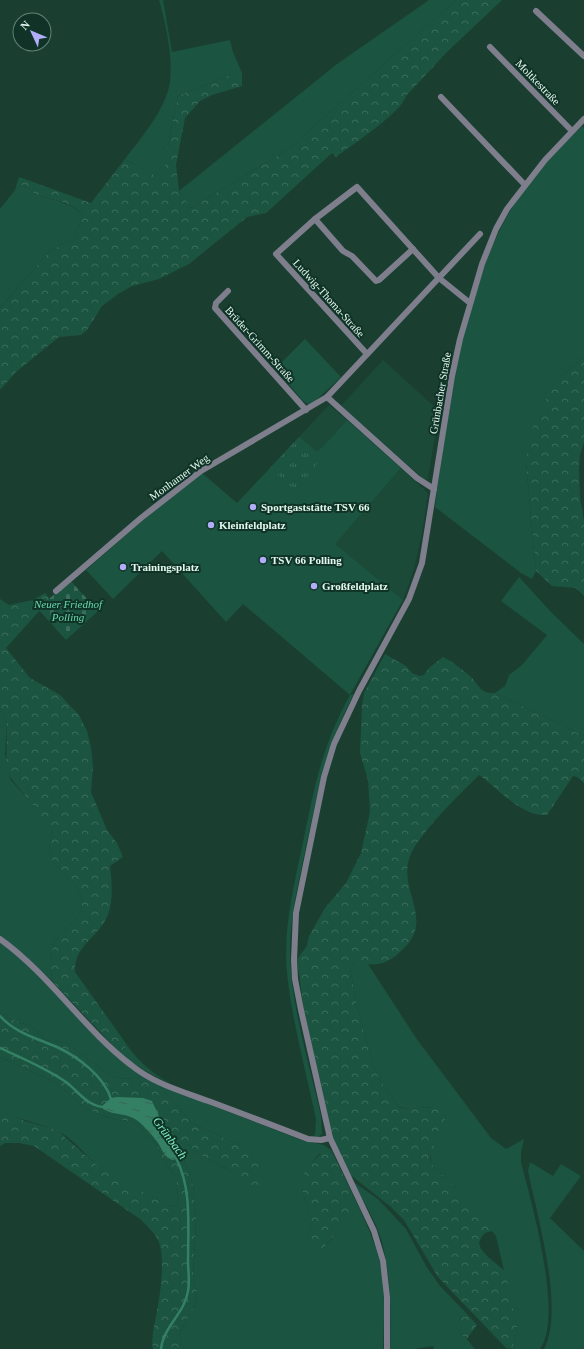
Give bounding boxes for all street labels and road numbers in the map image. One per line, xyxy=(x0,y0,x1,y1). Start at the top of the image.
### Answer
street label: Moltkestraße xyxy=(514,57,563,107)
street label: Ludwig-Thoma-Straße xyxy=(291,257,367,340)
street label: Brüder-Grimm-Straße xyxy=(223,304,297,384)
street label: Grünbacher Straße xyxy=(427,351,453,435)
street label: Monhamer Weg xyxy=(147,451,212,503)

